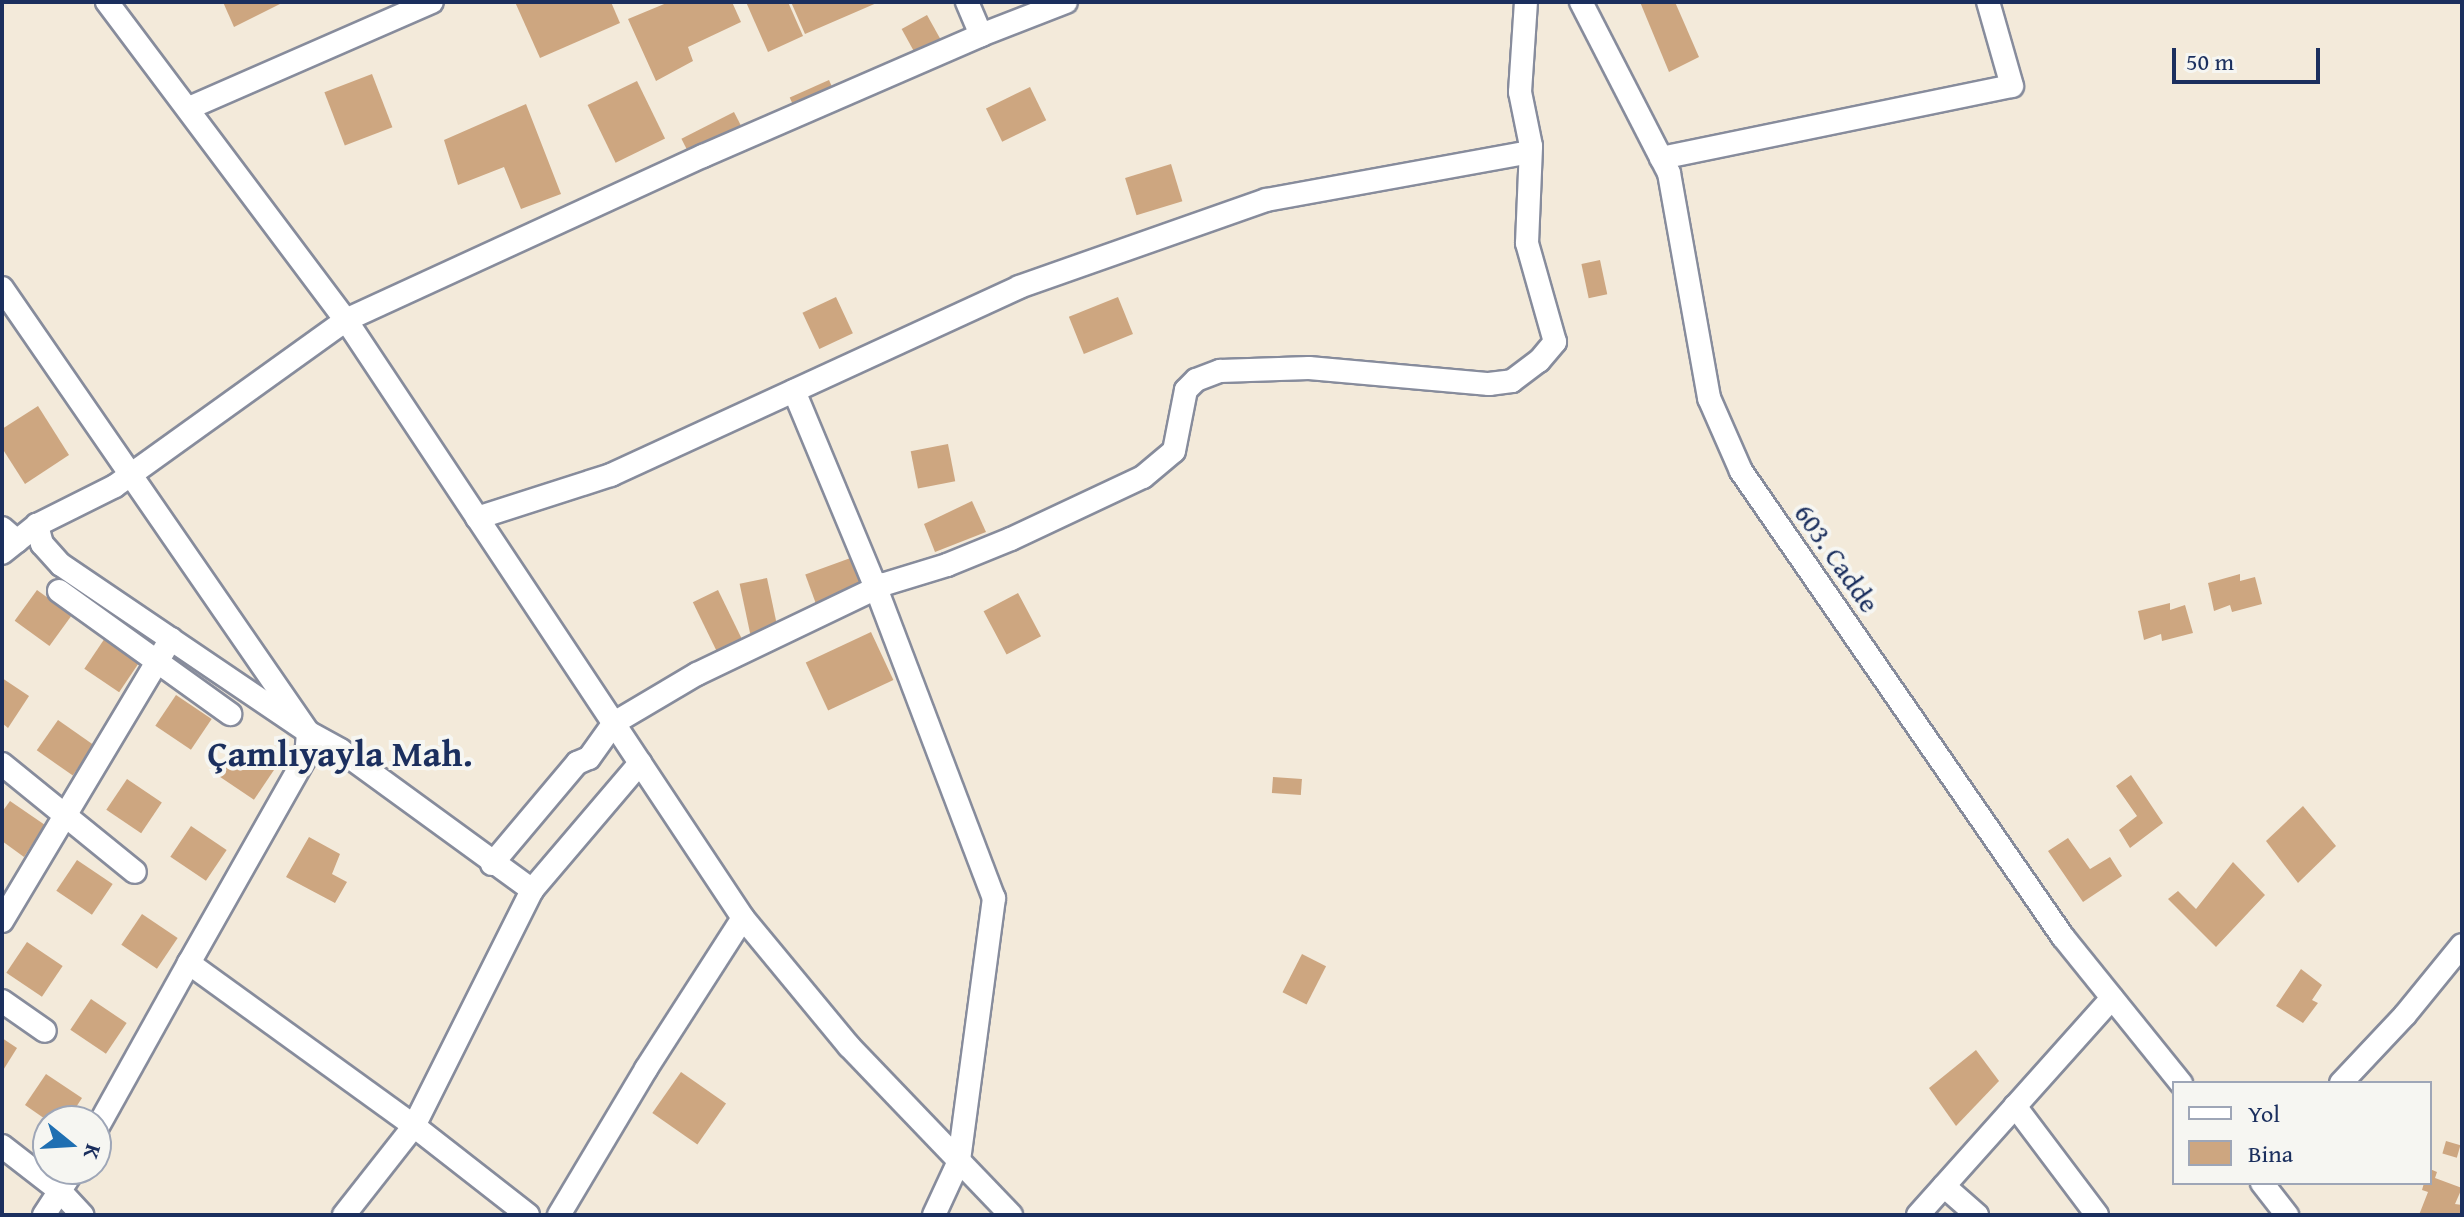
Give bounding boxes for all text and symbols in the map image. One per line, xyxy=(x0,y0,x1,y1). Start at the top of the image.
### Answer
scale bar xyxy=(2176,32,2324,82)
text: 50 m xyxy=(2186,44,2234,79)
street label: 603. Cadde xyxy=(1787,497,1887,619)
district label: Çamlıyayla Mah. xyxy=(207,731,473,775)
legend xyxy=(2172,1081,2432,1185)
text: Yol xyxy=(2248,1096,2280,1131)
north arrow xyxy=(32,1105,112,1185)
text: Bina xyxy=(2248,1136,2293,1171)
text: K xyxy=(76,1140,110,1163)

